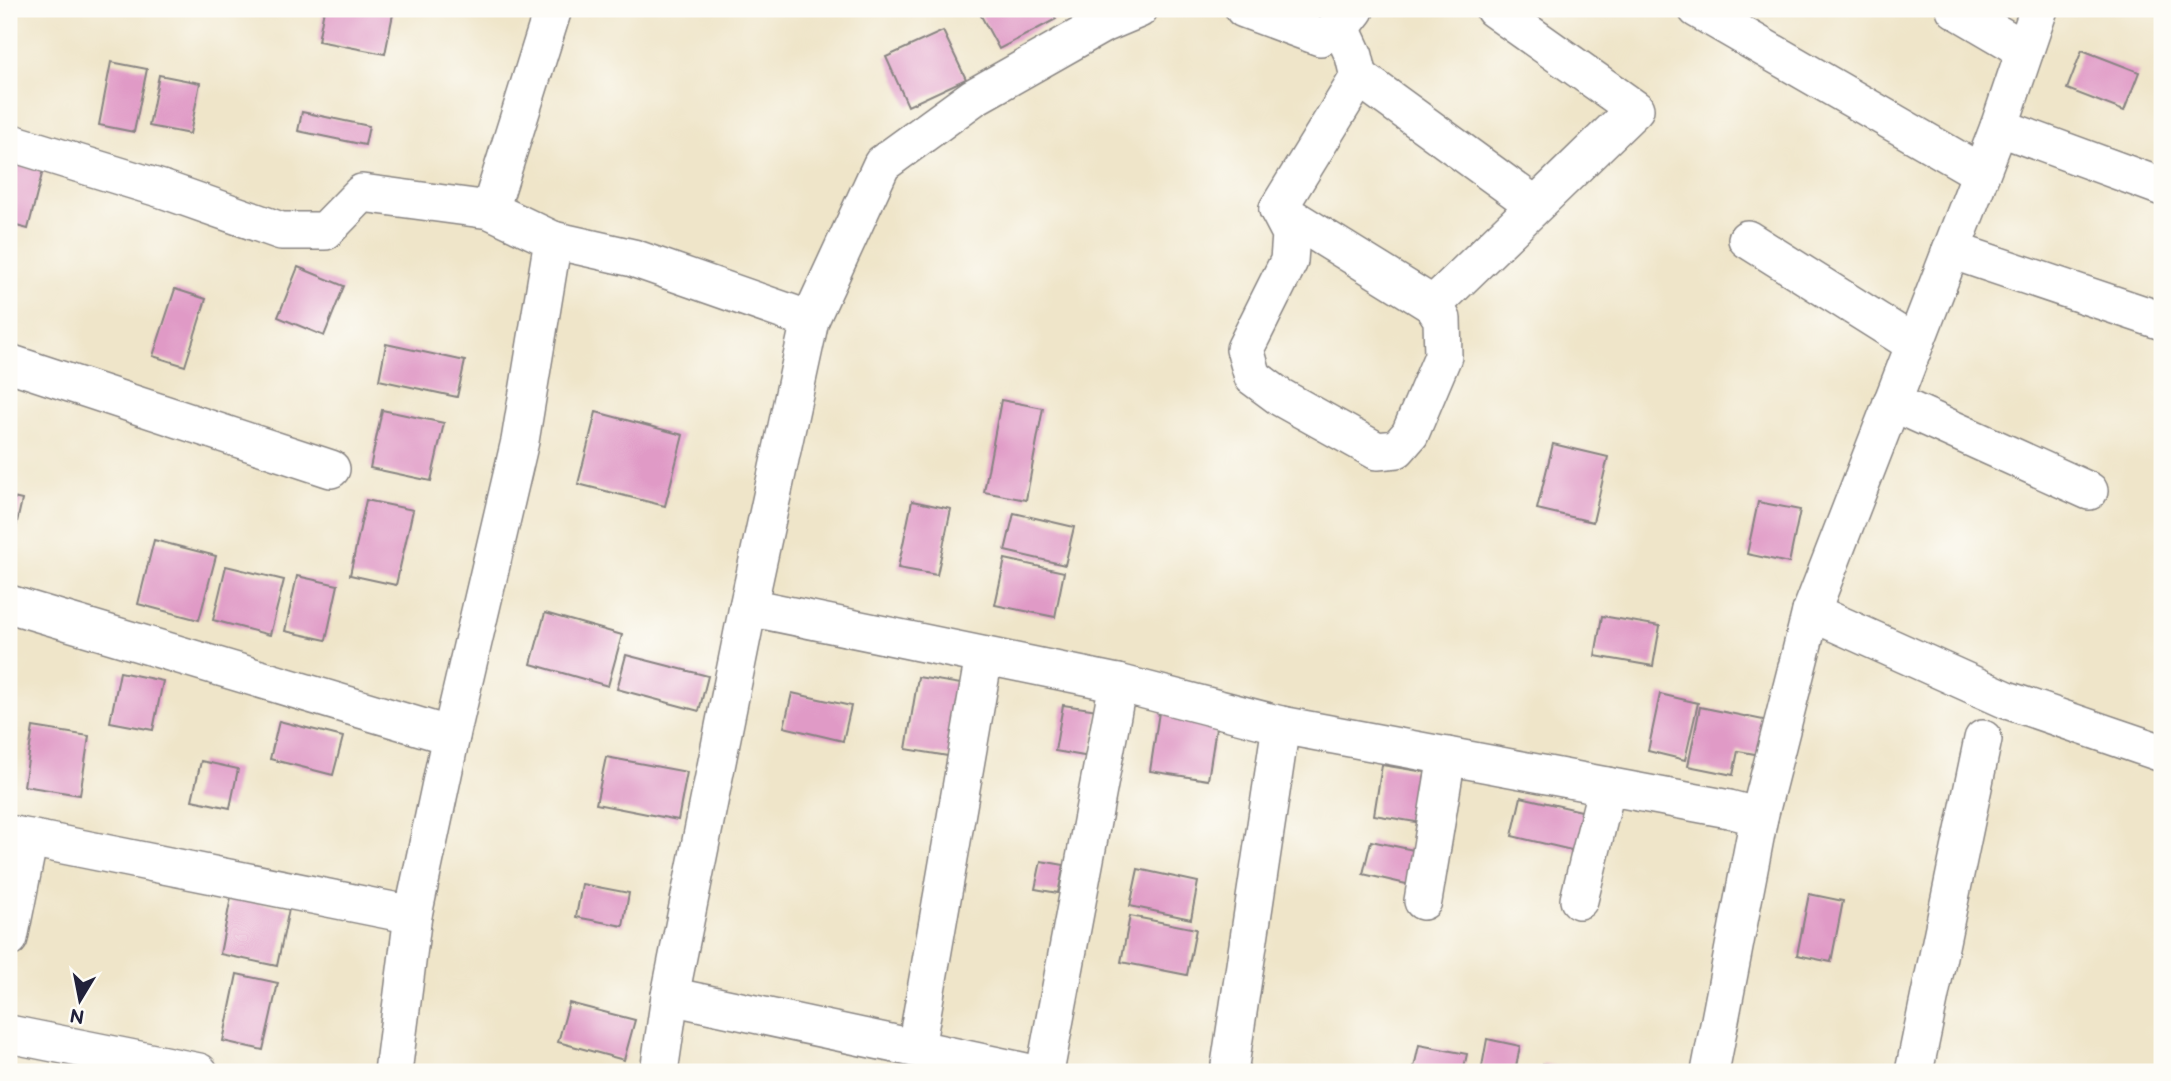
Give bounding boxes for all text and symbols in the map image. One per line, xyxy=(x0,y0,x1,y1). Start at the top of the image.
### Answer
north arrow xyxy=(46,965,116,1036)
text: N xyxy=(68,1003,86,1028)

